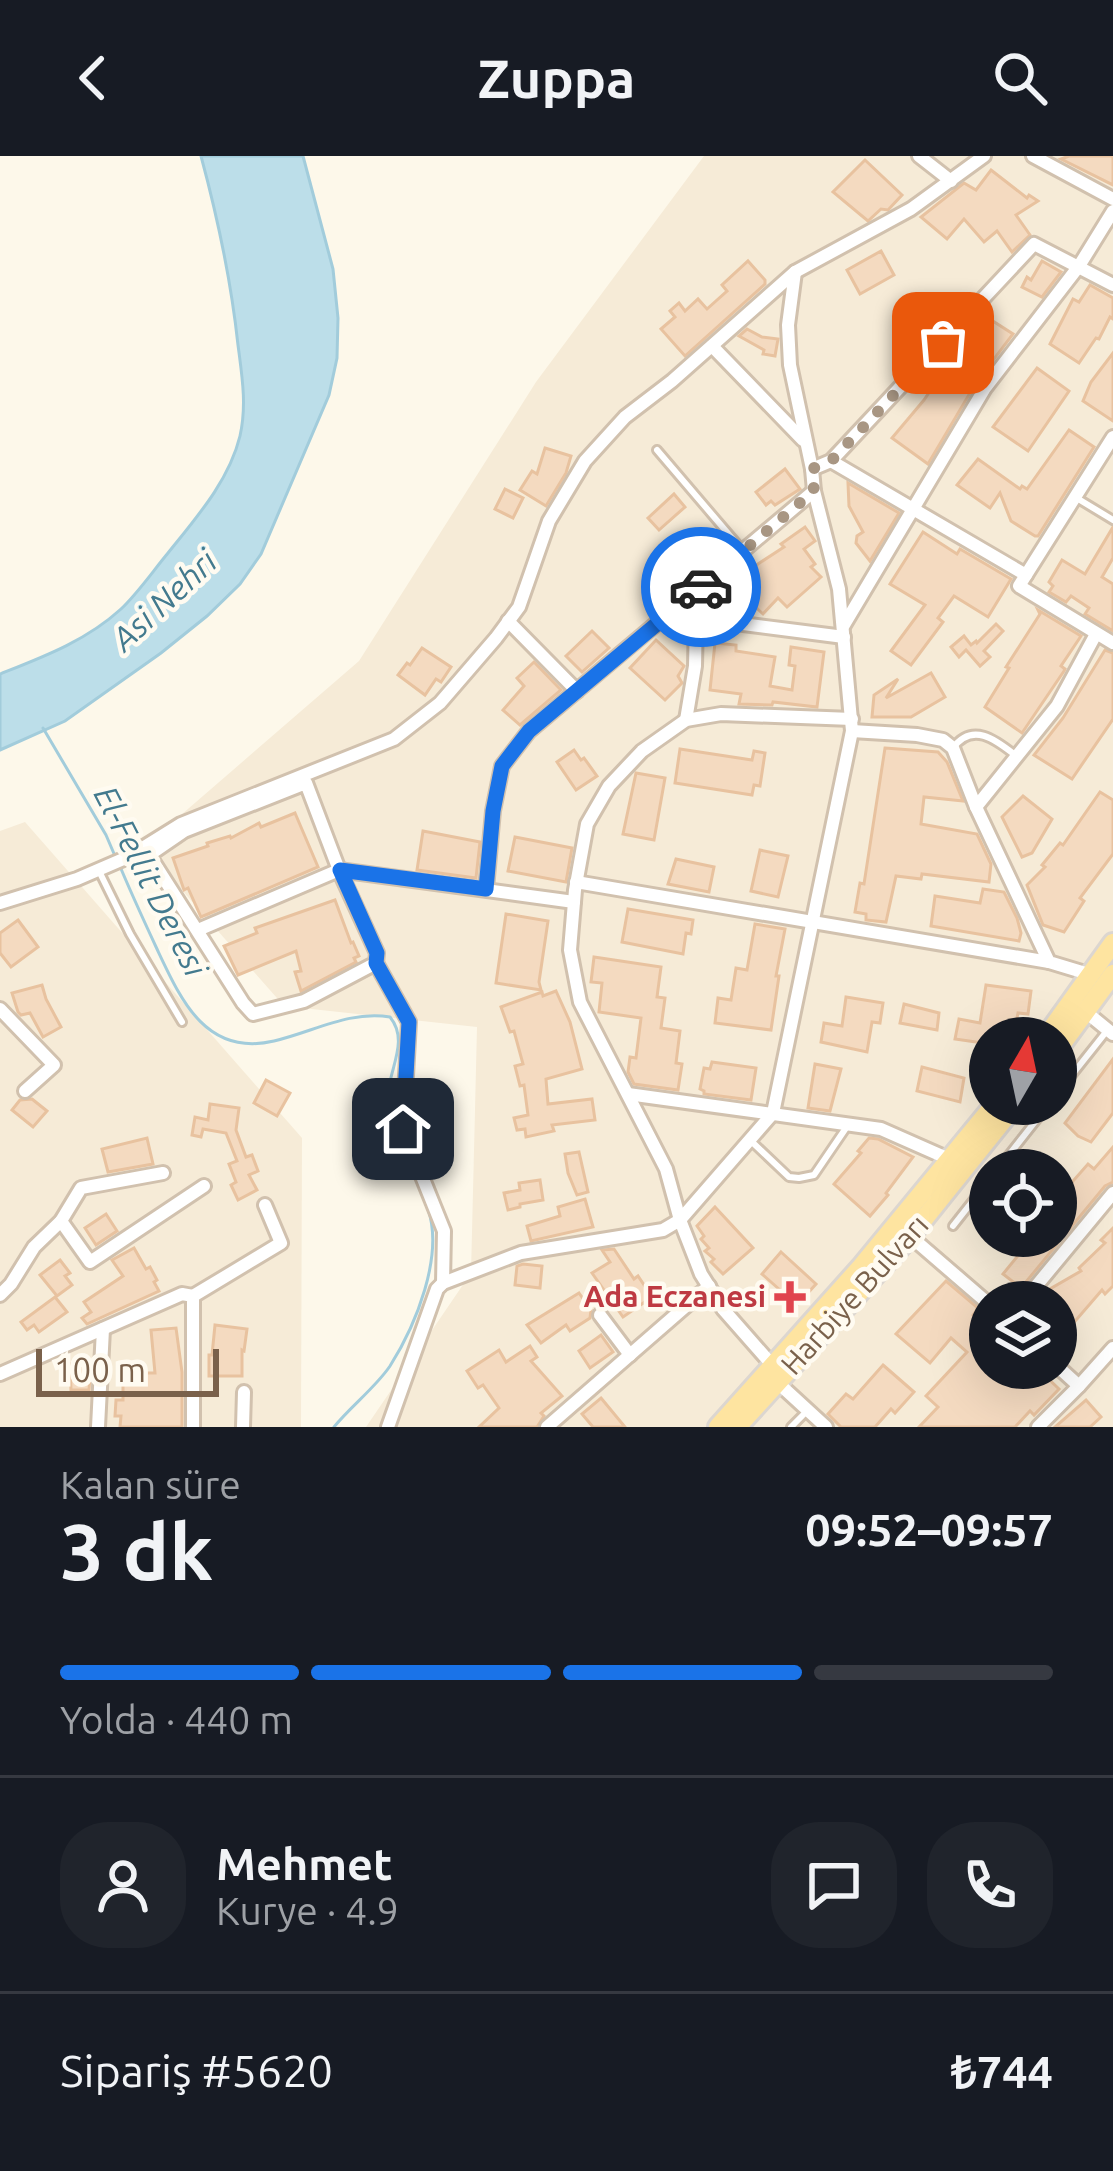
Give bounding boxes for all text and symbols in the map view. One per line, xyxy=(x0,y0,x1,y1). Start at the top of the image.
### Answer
icon: back xyxy=(60,45,126,111)
icon: search xyxy=(987,45,1053,111)
text: Zuppa xyxy=(478,48,635,108)
pin xyxy=(892,292,994,394)
icon: bag xyxy=(910,310,976,376)
courier xyxy=(641,527,761,647)
water label: Asi Nehri xyxy=(102,541,225,659)
icon: car xyxy=(668,554,734,620)
water label: El-Fellit Deresi xyxy=(88,779,216,984)
north arrow xyxy=(969,1017,1077,1125)
map controls xyxy=(969,1017,1077,1389)
pin xyxy=(352,1078,454,1180)
icon: home xyxy=(370,1096,436,1162)
button: locate xyxy=(969,1149,1077,1257)
street label: Harbiye Bulvarı xyxy=(774,1208,935,1381)
place label: Ada Eczanesi xyxy=(584,1279,766,1313)
button: layers xyxy=(969,1281,1077,1389)
marker: Ada Eczanesi xyxy=(777,1284,803,1310)
scale bar xyxy=(36,1343,219,1396)
text: 100 m xyxy=(54,1351,146,1388)
text: Kalan süre xyxy=(60,1463,241,1506)
text: 09:52–09:57 xyxy=(805,1504,1053,1555)
text: 3 dk xyxy=(60,1507,213,1595)
text: Yolda · 440 m xyxy=(60,1698,293,1741)
button: person xyxy=(60,1822,186,1948)
button: chat xyxy=(771,1822,897,1948)
button: phone xyxy=(927,1822,1053,1948)
text: Mehmet xyxy=(216,1838,392,1889)
text: Kurye · 4.9 xyxy=(216,1889,399,1932)
text: Sipariş #5620 xyxy=(60,2045,333,2096)
text: ₺744 xyxy=(951,2046,1053,2097)

